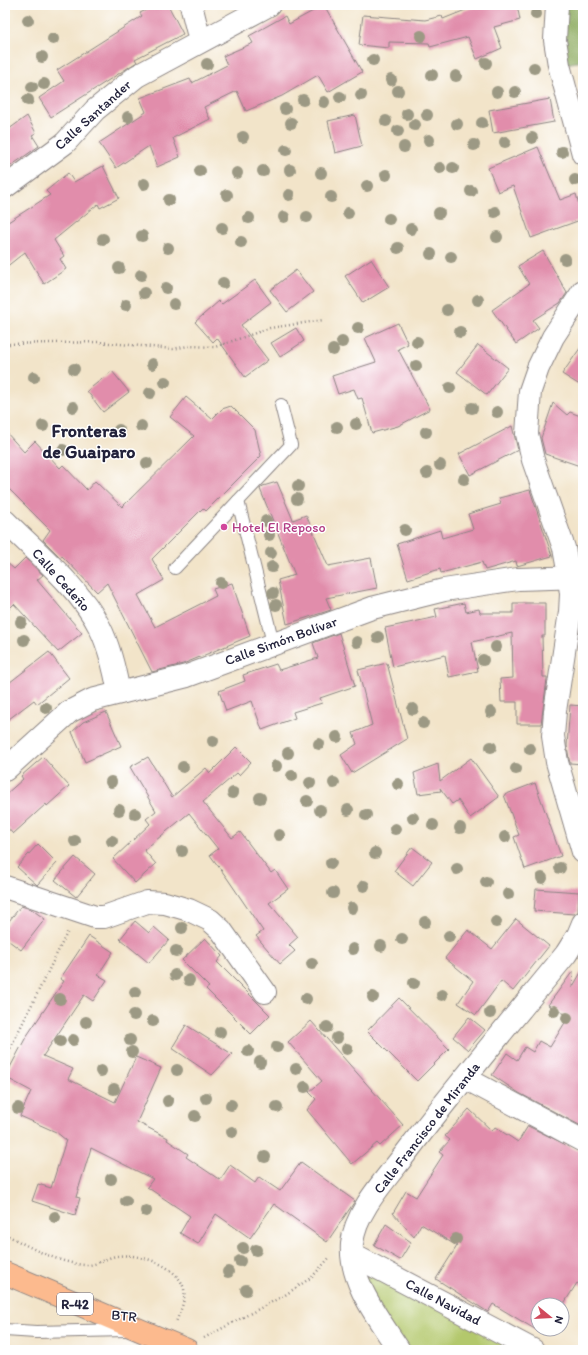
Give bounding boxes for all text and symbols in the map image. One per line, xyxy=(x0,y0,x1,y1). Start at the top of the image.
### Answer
street label: Calle Santander xyxy=(51,76,135,154)
district label: Fronteras de Guaiparo xyxy=(43,420,136,463)
place label: Hotel El Reposo xyxy=(232,519,326,536)
marker: Hotel El Reposo xyxy=(219,522,229,532)
street label: Calle Cedeño xyxy=(28,545,94,615)
street label: Calle Simón Bolívar xyxy=(223,613,340,669)
street label: Calle Francisco de Miranda xyxy=(370,1058,484,1197)
street label: Calle Navidad xyxy=(402,1275,484,1329)
road number: R-42 xyxy=(57,1293,93,1315)
north arrow xyxy=(530,1297,570,1337)
street label: BTR xyxy=(111,1306,138,1326)
text: N xyxy=(552,1314,566,1325)

